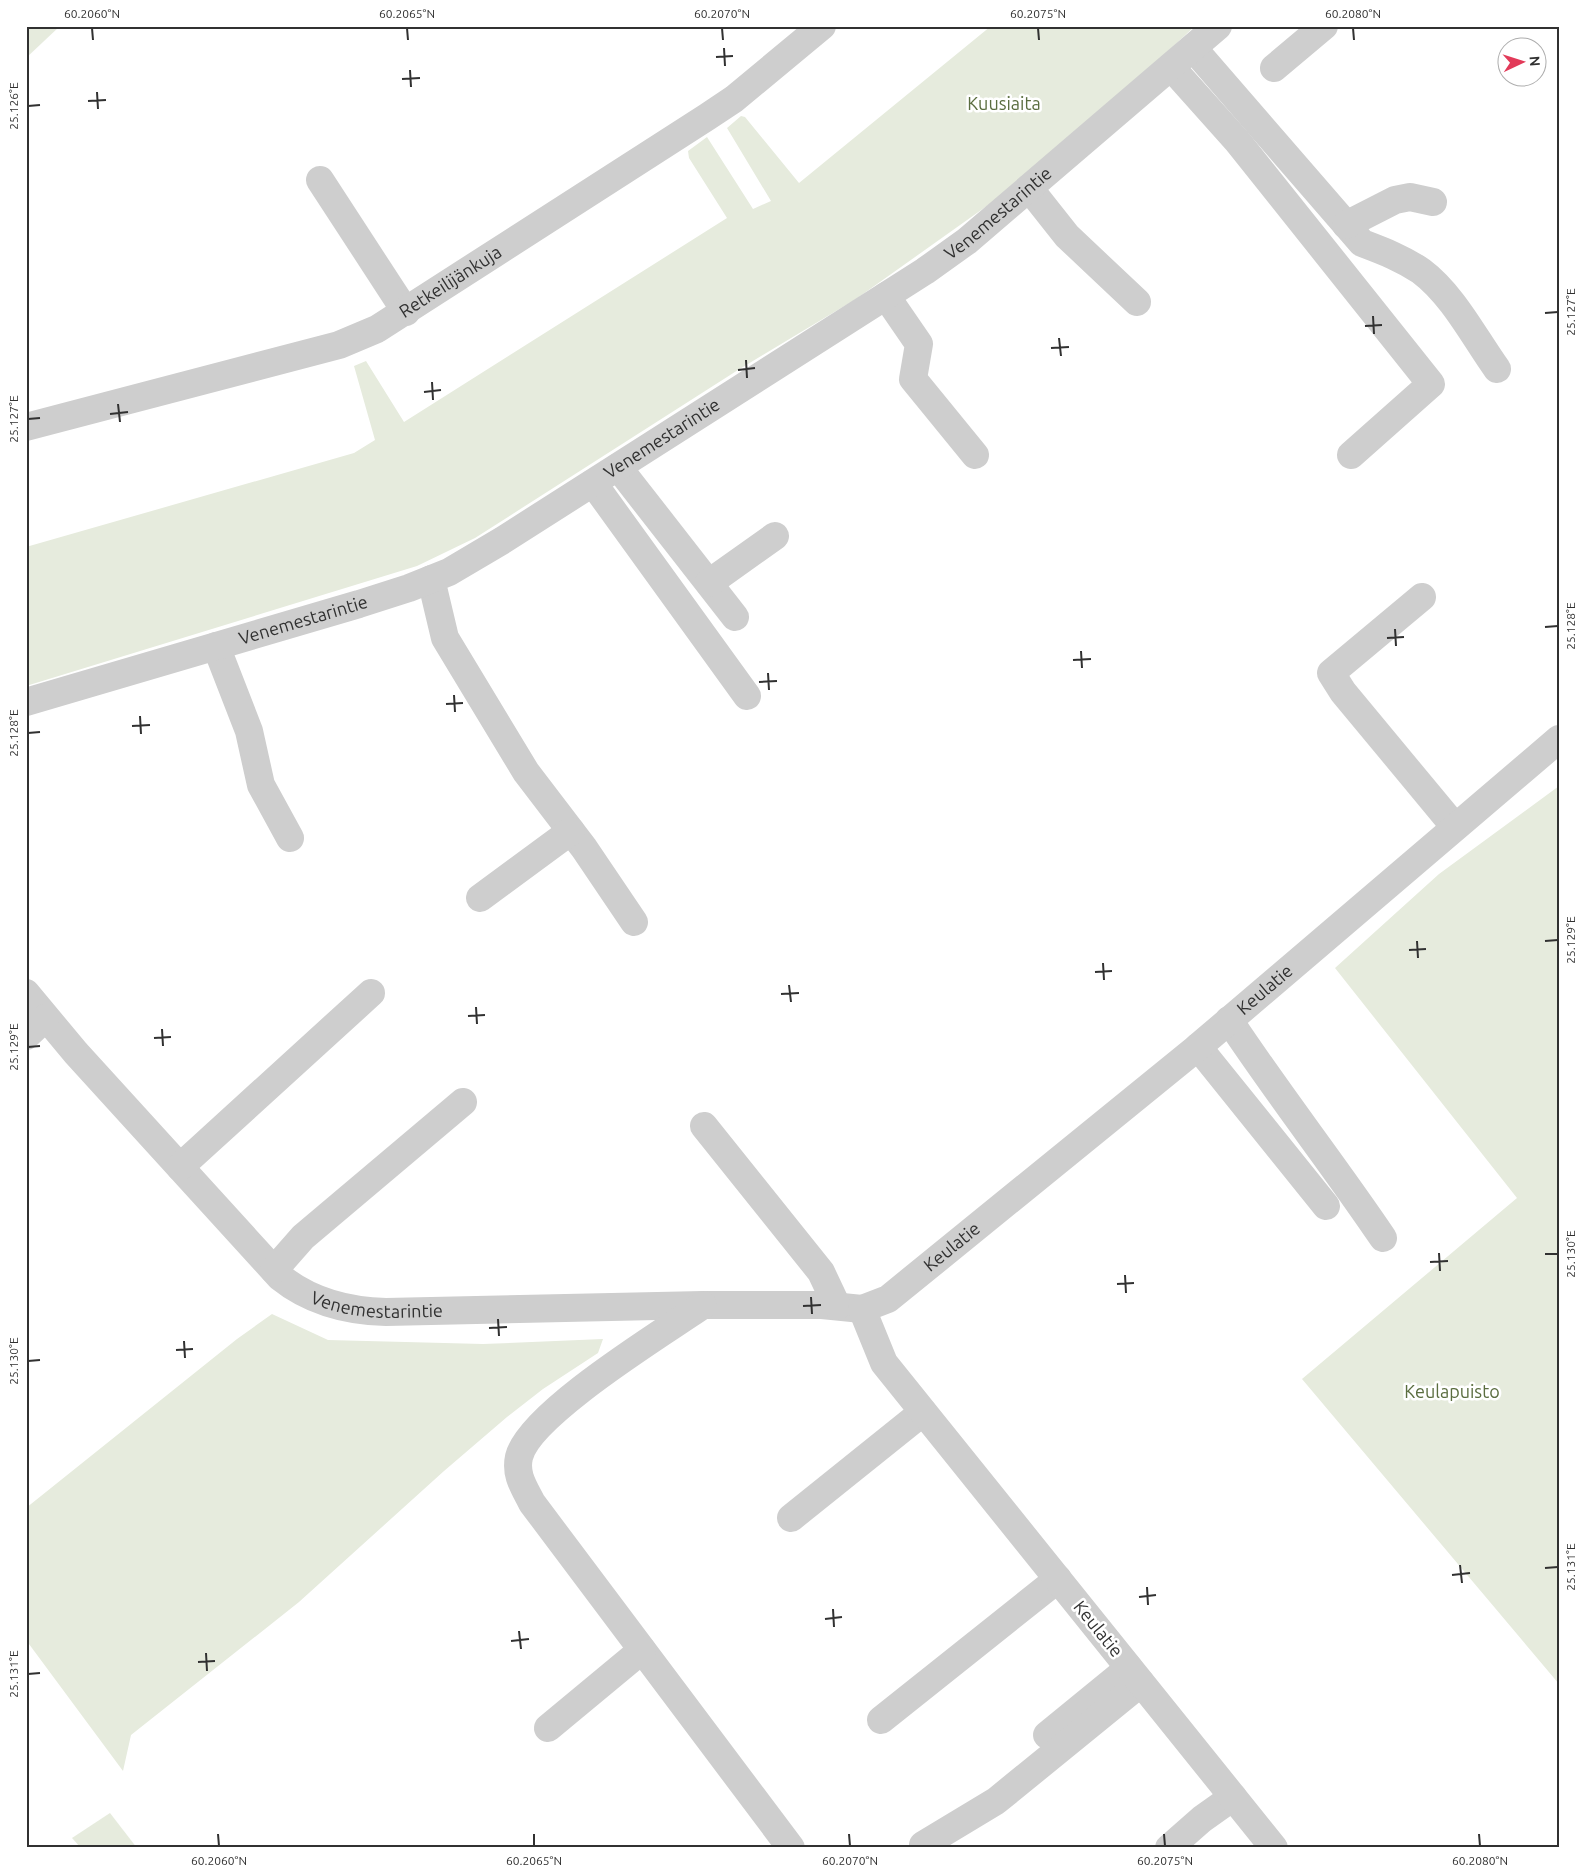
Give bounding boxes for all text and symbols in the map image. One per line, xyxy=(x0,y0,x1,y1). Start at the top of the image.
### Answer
text: 60.2060°N xyxy=(64,7,120,20)
text: 60.2065°N xyxy=(379,7,435,20)
text: 60.2070°N xyxy=(694,7,750,20)
text: 60.2075°N xyxy=(1010,7,1066,20)
text: 60.2080°N xyxy=(1325,7,1381,20)
north arrow xyxy=(1498,38,1548,88)
text: N xyxy=(1527,55,1543,67)
text: 25.126°E xyxy=(7,82,20,130)
park label: Kuusiaita xyxy=(967,93,1041,113)
street label: Venemestarintie xyxy=(940,162,1055,263)
street label: Retkeilijänkuja xyxy=(395,241,505,321)
text: 25.127°E xyxy=(1564,288,1577,336)
street label: Venemestarintie xyxy=(600,394,723,482)
text: 25.127°E xyxy=(7,395,20,443)
street label: Venemestarintie xyxy=(236,591,370,648)
text: 25.128°E xyxy=(1564,602,1577,650)
text: 25.128°E xyxy=(7,709,20,757)
text: 25.129°E xyxy=(1564,916,1577,964)
street label: Keulatie xyxy=(1233,960,1296,1018)
text: 25.129°E xyxy=(7,1023,20,1071)
street label: Keulatie xyxy=(919,1218,983,1275)
text: 25.130°E xyxy=(1564,1230,1577,1278)
street label: Venemestarintie xyxy=(308,1286,443,1321)
text: 25.130°E xyxy=(7,1337,20,1385)
park label: Keulapuisto xyxy=(1404,1381,1500,1401)
text: 25.131°E xyxy=(1564,1543,1577,1591)
street label: Keulatie xyxy=(1070,1596,1127,1660)
text: 25.131°E xyxy=(7,1650,20,1698)
text: 60.2060°N xyxy=(191,1854,247,1867)
text: 60.2065°N xyxy=(506,1854,562,1867)
text: 60.2070°N xyxy=(822,1854,878,1867)
text: 60.2075°N xyxy=(1137,1854,1193,1867)
text: 60.2080°N xyxy=(1452,1854,1508,1867)

